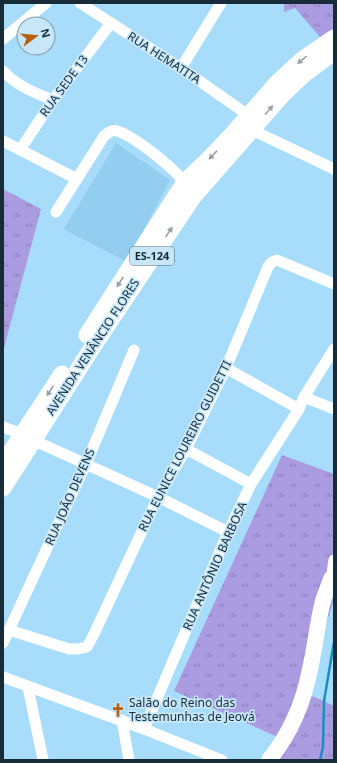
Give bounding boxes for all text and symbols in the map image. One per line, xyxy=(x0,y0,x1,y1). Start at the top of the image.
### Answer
north arrow xyxy=(16,16,56,56)
text: N xyxy=(38,27,55,39)
street label: RUA HEMATITA xyxy=(124,27,205,88)
street label: RUA SEDE 13 xyxy=(35,51,92,120)
one-way arrow xyxy=(297,56,308,65)
one-way arrow xyxy=(265,105,274,115)
one-way arrow xyxy=(208,150,218,160)
one-way arrow xyxy=(165,227,173,237)
road number: ES-124 xyxy=(130,247,174,265)
street label: AVENIDA VENÂNCIO FLORES xyxy=(42,275,143,418)
one-way arrow xyxy=(116,276,124,287)
street label: RUA EUNICE LOUREIRO GUIDETTI xyxy=(134,357,235,534)
one-way arrow xyxy=(46,386,54,396)
street label: RUA JOÃO DEVENS xyxy=(41,445,99,548)
street label: RUA ANTÔNIO BARBOSA xyxy=(178,498,251,633)
place label: Salão do Reino das Testemunhas de Jeová xyxy=(129,694,255,725)
church icon: Salão do Reino das Testemunhas de Jeová xyxy=(110,702,126,718)

